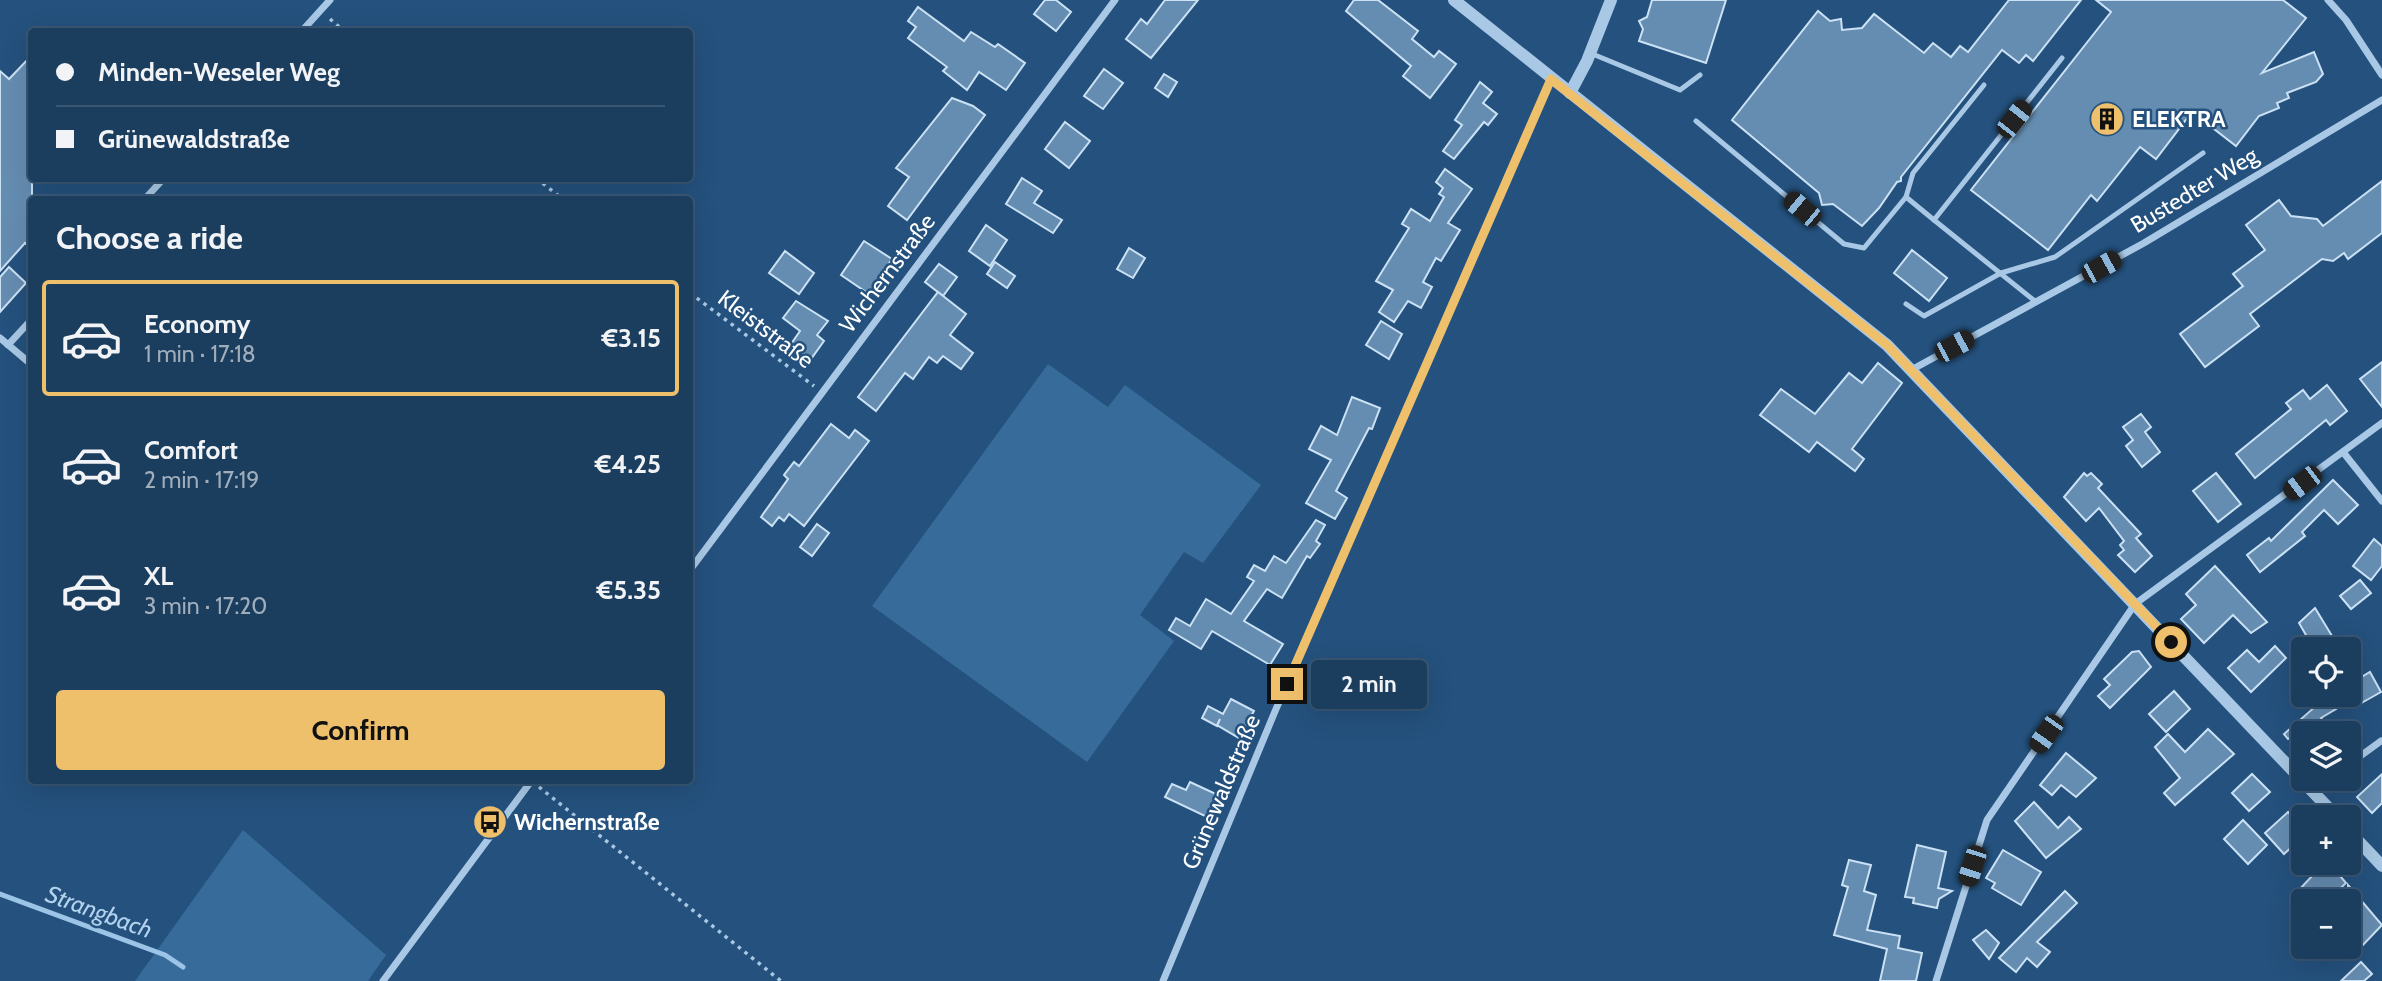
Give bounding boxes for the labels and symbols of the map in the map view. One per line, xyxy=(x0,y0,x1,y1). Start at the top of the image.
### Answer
car xyxy=(1993,96,2036,142)
building icon: ELEKTRA xyxy=(2088,100,2126,138)
place label: ELEKTRA xyxy=(2132,105,2226,133)
street label: Bustedter Weg xyxy=(2125,141,2263,239)
car xyxy=(1780,187,1825,231)
street label: Wichernstraße xyxy=(833,208,941,338)
car xyxy=(2078,248,2125,286)
street label: Kleiststraße xyxy=(713,284,820,374)
car xyxy=(1931,327,1978,365)
car xyxy=(2279,462,2326,504)
route start xyxy=(2155,626,2187,658)
callout: 2 min xyxy=(1312,660,1427,708)
route end xyxy=(1271,668,1303,700)
street label: Grünewaldstraße xyxy=(1176,710,1266,874)
car xyxy=(2026,711,2067,757)
bus stop icon: Wichernstraße xyxy=(471,803,509,841)
place label: Wichernstraße xyxy=(514,808,660,836)
car xyxy=(1956,843,1989,889)
water label: Strangbach xyxy=(42,879,156,944)

